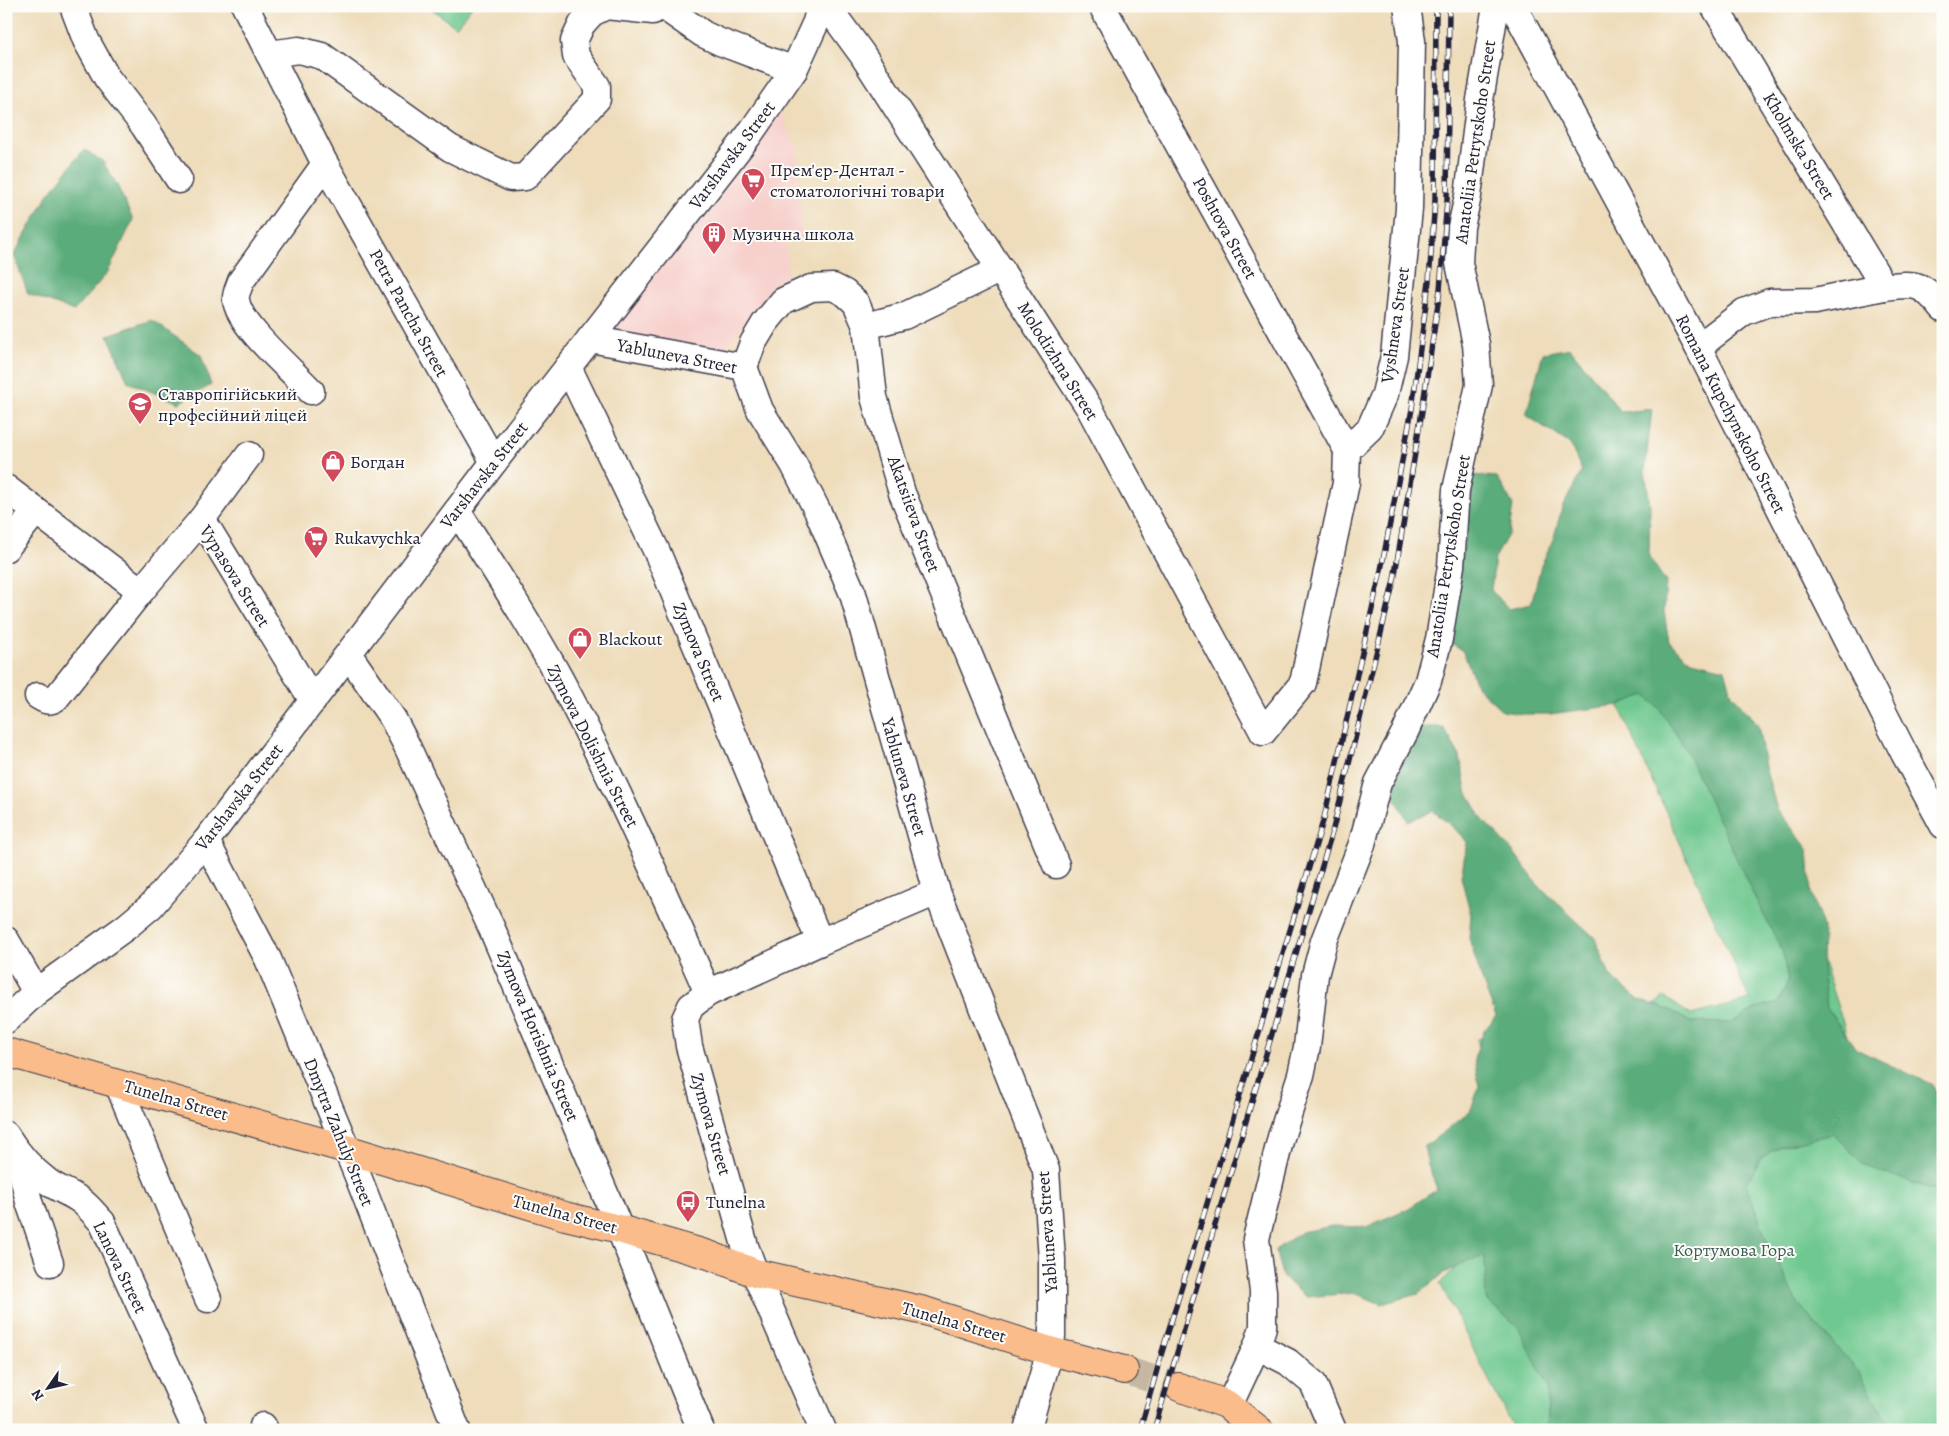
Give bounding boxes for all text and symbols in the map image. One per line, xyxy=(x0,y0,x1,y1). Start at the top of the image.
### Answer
street label: Anatoliia Petrytskoho Street xyxy=(1449,39,1501,246)
street label: Kholmska Street xyxy=(1757,88,1841,204)
street label: Varshavska Street xyxy=(683,96,781,215)
place label: Прем'єр-Дентал - стоматологічні товари xyxy=(770,158,945,203)
supermarket icon: Прем'єр-Дентал - стоматологічні товари xyxy=(740,167,766,201)
street label: Poshtova Street xyxy=(1187,173,1263,283)
building icon: Музична школа xyxy=(701,221,727,255)
place label: Музична школа xyxy=(732,222,855,246)
street label: Petra Pancha Street xyxy=(364,245,454,381)
street label: Vyshneva Street xyxy=(1375,265,1415,386)
street label: Molodizhna Street xyxy=(1012,297,1104,425)
street label: Romana Kupchynskoho Street xyxy=(1670,310,1792,518)
street label: Yabluneva Street xyxy=(614,332,739,379)
place label: Ставропігійський професійний ліцей xyxy=(158,382,307,427)
school or university icon: Ставропігійський професійний ліцей xyxy=(127,391,153,425)
street label: Varshavska Street xyxy=(434,416,533,534)
shop icon: Богдан xyxy=(320,449,346,483)
place label: Богдан xyxy=(350,450,405,474)
street label: Akatsiieva Street xyxy=(881,451,946,576)
street label: Anatoliia Petrytskoho Street xyxy=(1420,453,1476,660)
street label: Vypasova Street xyxy=(193,519,276,632)
supermarket icon: Rukavychka xyxy=(303,525,329,559)
place label: Rukavychka xyxy=(334,526,421,550)
street label: Zymova Street xyxy=(667,599,731,705)
shop icon: Blackout xyxy=(567,626,593,660)
place label: Blackout xyxy=(598,627,662,651)
street label: Zymova Dolishnia Street xyxy=(541,660,645,832)
street label: Yabluneva Street xyxy=(875,714,932,839)
street label: Varshavska Street xyxy=(189,738,288,856)
street label: Zymova Horishnia Street xyxy=(491,947,585,1125)
street label: Dmytra Zahuly Street xyxy=(298,1054,380,1210)
street label: Zymova Street xyxy=(685,1070,737,1178)
street label: Tunelna Street xyxy=(121,1074,231,1126)
street label: Yabluneva Street xyxy=(1031,1170,1063,1295)
street label: Tunelna Street xyxy=(510,1189,620,1240)
bus stop icon: Tunelna xyxy=(675,1189,701,1223)
place label: Tunelna xyxy=(706,1190,766,1214)
street label: Lanova Street xyxy=(87,1217,153,1317)
park label: Кортумова Гора xyxy=(1673,1238,1796,1262)
street label: Tunelna Street xyxy=(899,1296,1009,1348)
north arrow xyxy=(22,1364,72,1414)
text: N xyxy=(27,1385,48,1405)

